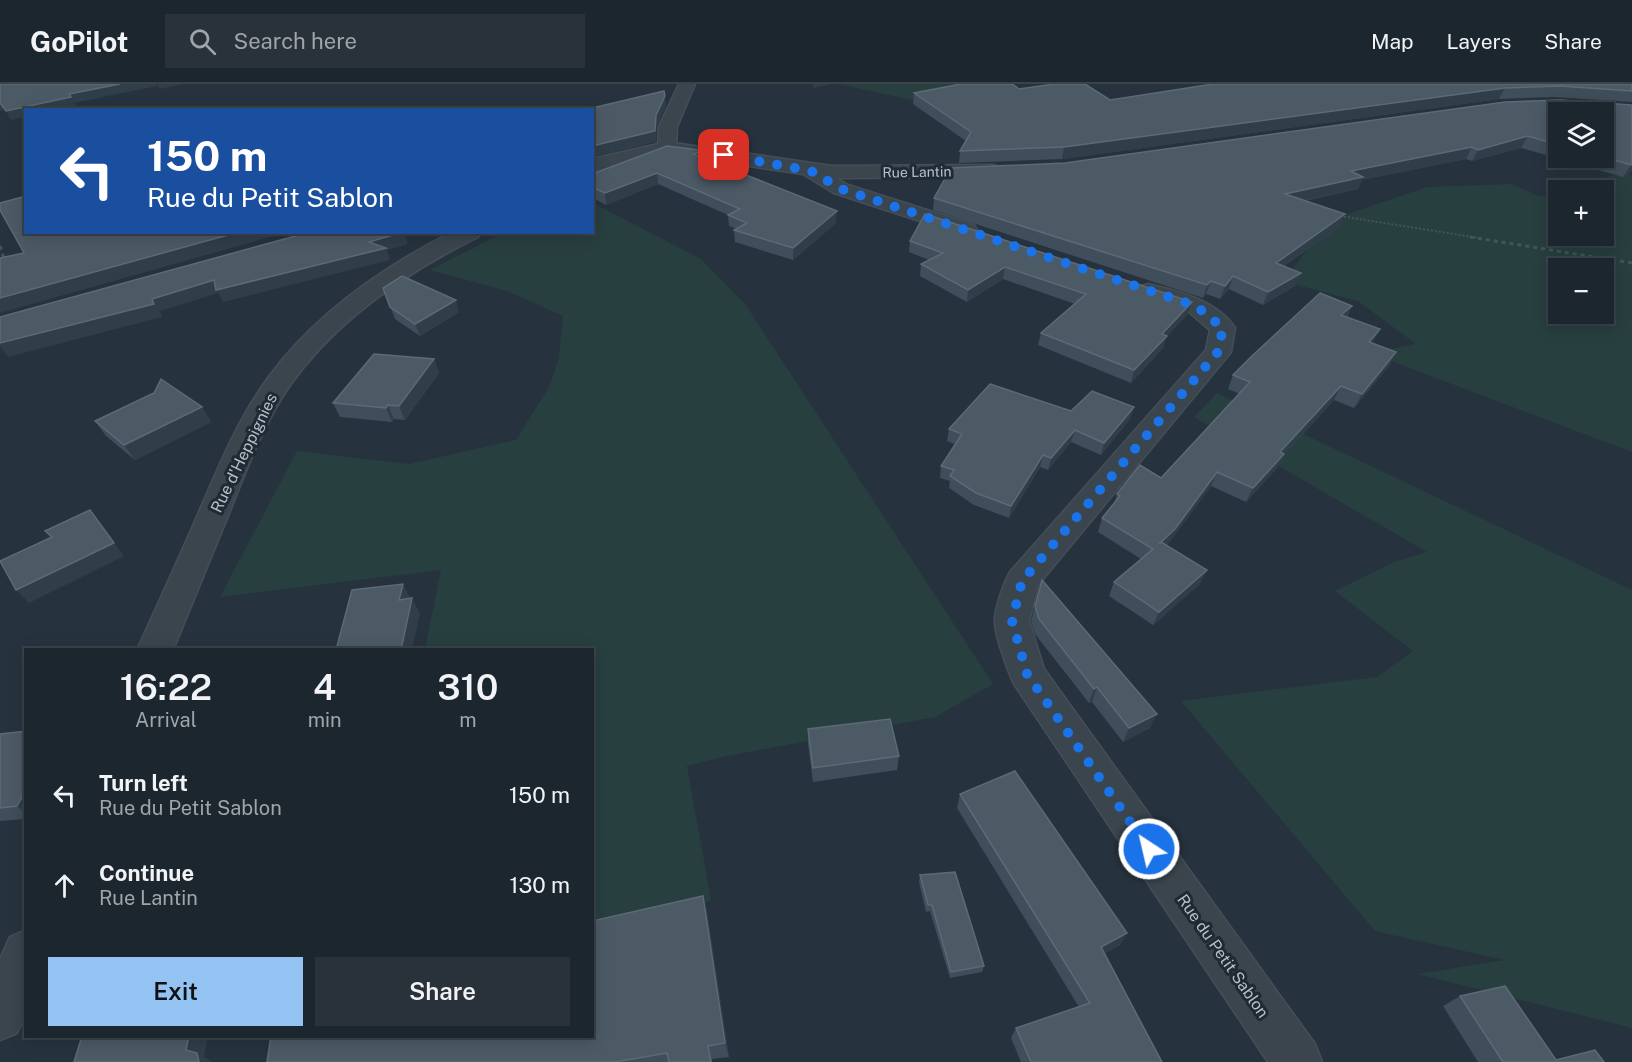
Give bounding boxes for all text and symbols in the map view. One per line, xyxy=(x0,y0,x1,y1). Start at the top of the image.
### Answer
search box xyxy=(165,14,585,68)
text: GoPilot xyxy=(30,25,129,58)
icon: search xyxy=(186,25,219,58)
text: Search here xyxy=(234,28,357,54)
text: Map xyxy=(1371,29,1414,54)
text: Layers xyxy=(1447,29,1511,54)
text: Share xyxy=(1544,29,1602,54)
map controls xyxy=(1548,102,1614,324)
button: layers xyxy=(1548,102,1614,168)
pin xyxy=(698,129,749,180)
text: 150 m xyxy=(147,131,267,180)
icon: left xyxy=(48,132,126,210)
icon: arrive xyxy=(707,138,740,171)
street label: Rue Lantin xyxy=(882,163,952,181)
button: + xyxy=(1548,180,1614,246)
text: Rue du Petit Sablon xyxy=(147,181,394,213)
button: − xyxy=(1548,258,1614,324)
street label: Rue d'Heppignies xyxy=(207,390,281,516)
text: 16:22 xyxy=(120,666,212,708)
text: 4 xyxy=(313,666,336,708)
text: 310 xyxy=(437,666,498,708)
text: Arrival xyxy=(135,708,197,732)
text: min xyxy=(308,708,342,732)
text: m xyxy=(459,708,476,732)
text: Turn left xyxy=(99,770,188,796)
icon: left xyxy=(48,779,81,812)
text: 150 m xyxy=(509,782,570,808)
text: Rue du Petit Sablon xyxy=(99,796,282,820)
position arrow xyxy=(1117,817,1181,881)
text: Continue xyxy=(99,860,194,886)
icon: ahead xyxy=(48,869,81,902)
text: 130 m xyxy=(509,872,570,898)
text: Rue Lantin xyxy=(99,886,198,910)
street label: Rue du Petit Sablon xyxy=(1173,891,1273,1021)
button: Exit xyxy=(48,957,303,1026)
button: Share xyxy=(315,957,570,1026)

